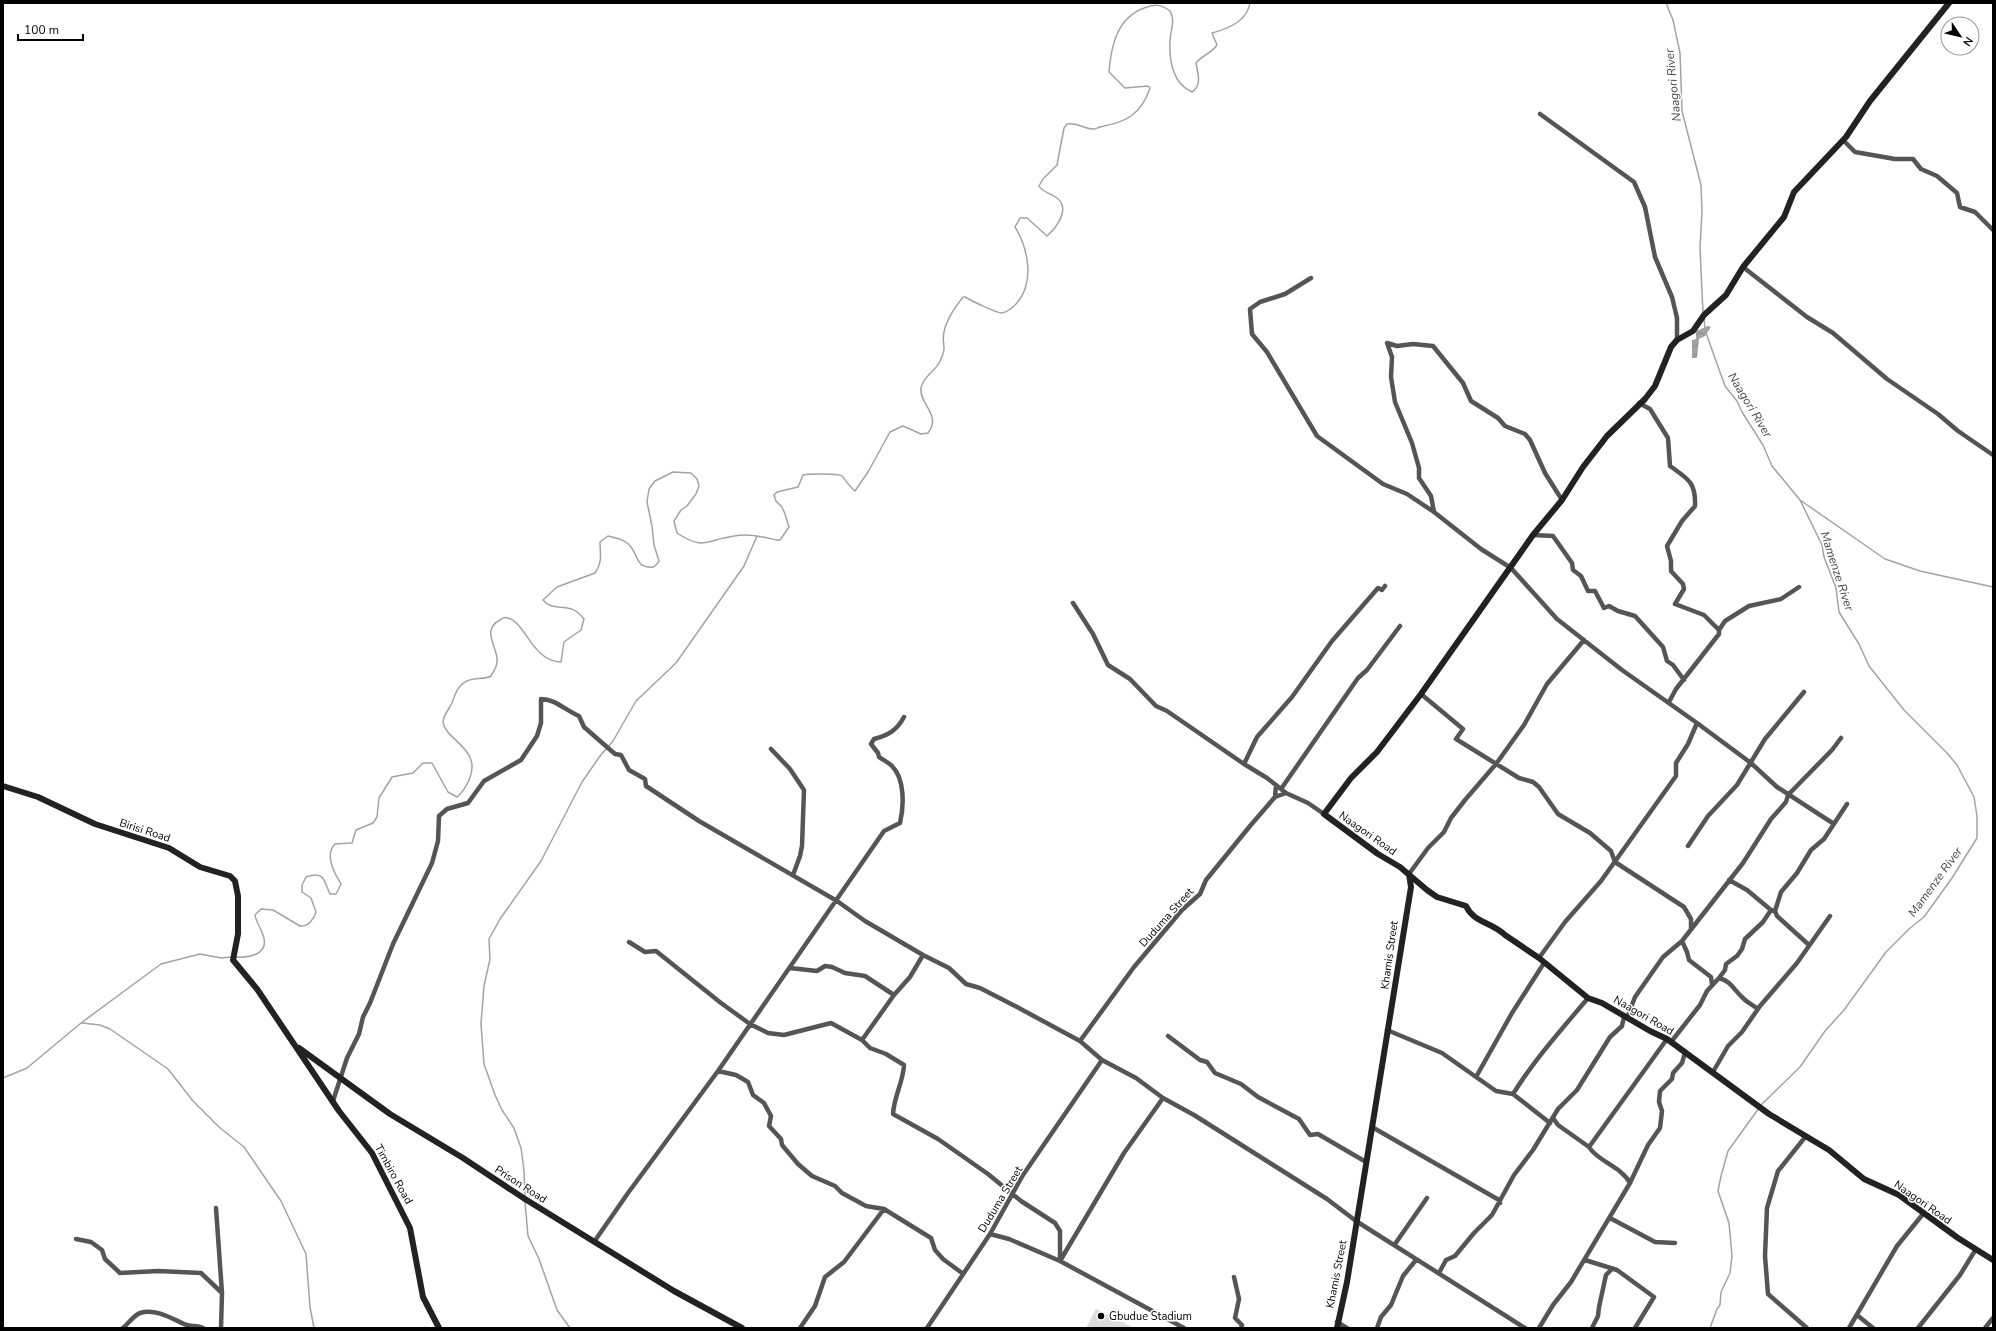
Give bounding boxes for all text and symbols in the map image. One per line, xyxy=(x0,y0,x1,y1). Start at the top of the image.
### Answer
scale bar xyxy=(18,16,83,42)
north arrow xyxy=(1940,16,1980,56)
text: 100 m xyxy=(24,22,59,38)
text: N xyxy=(1959,34,1976,49)
water label: Naagori River xyxy=(1661,47,1685,122)
water label: Naagori River xyxy=(1724,370,1776,441)
water label: Mamenze River xyxy=(1817,529,1858,613)
street label: Naagori Road xyxy=(1336,808,1400,859)
street label: Birisi Road xyxy=(117,815,172,846)
water label: Mamenze River xyxy=(1904,843,1966,920)
street label: Duduma Street xyxy=(1136,884,1197,950)
street label: Khamis Street xyxy=(1377,920,1402,990)
street label: Naagori Road xyxy=(1611,992,1677,1039)
street label: Timbiro Road xyxy=(371,1142,416,1207)
street label: Prison Road xyxy=(492,1162,550,1207)
street label: Duduma Street xyxy=(975,1163,1026,1235)
street label: Naagori Road xyxy=(1891,1177,1955,1228)
street label: Khamis Street xyxy=(1323,1239,1350,1309)
place label: Gbudue Stadium xyxy=(1109,1309,1192,1324)
marker: Gbudue Stadium xyxy=(1096,1311,1106,1321)

